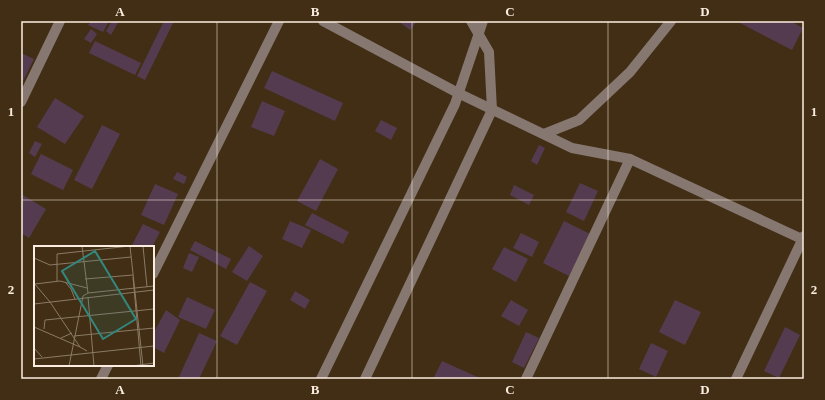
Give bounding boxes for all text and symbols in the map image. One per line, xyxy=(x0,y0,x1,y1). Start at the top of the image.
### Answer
text: A xyxy=(115,4,125,19)
text: B xyxy=(311,4,320,19)
text: C xyxy=(505,4,515,19)
text: D xyxy=(700,4,710,19)
text: 1 xyxy=(8,104,14,119)
text: 1 xyxy=(811,104,817,119)
inset map xyxy=(34,246,154,366)
text: 2 xyxy=(8,282,14,297)
text: 2 xyxy=(811,282,817,297)
text: A xyxy=(115,382,125,397)
text: B xyxy=(311,382,320,397)
text: C xyxy=(505,382,515,397)
text: D xyxy=(700,382,710,397)

